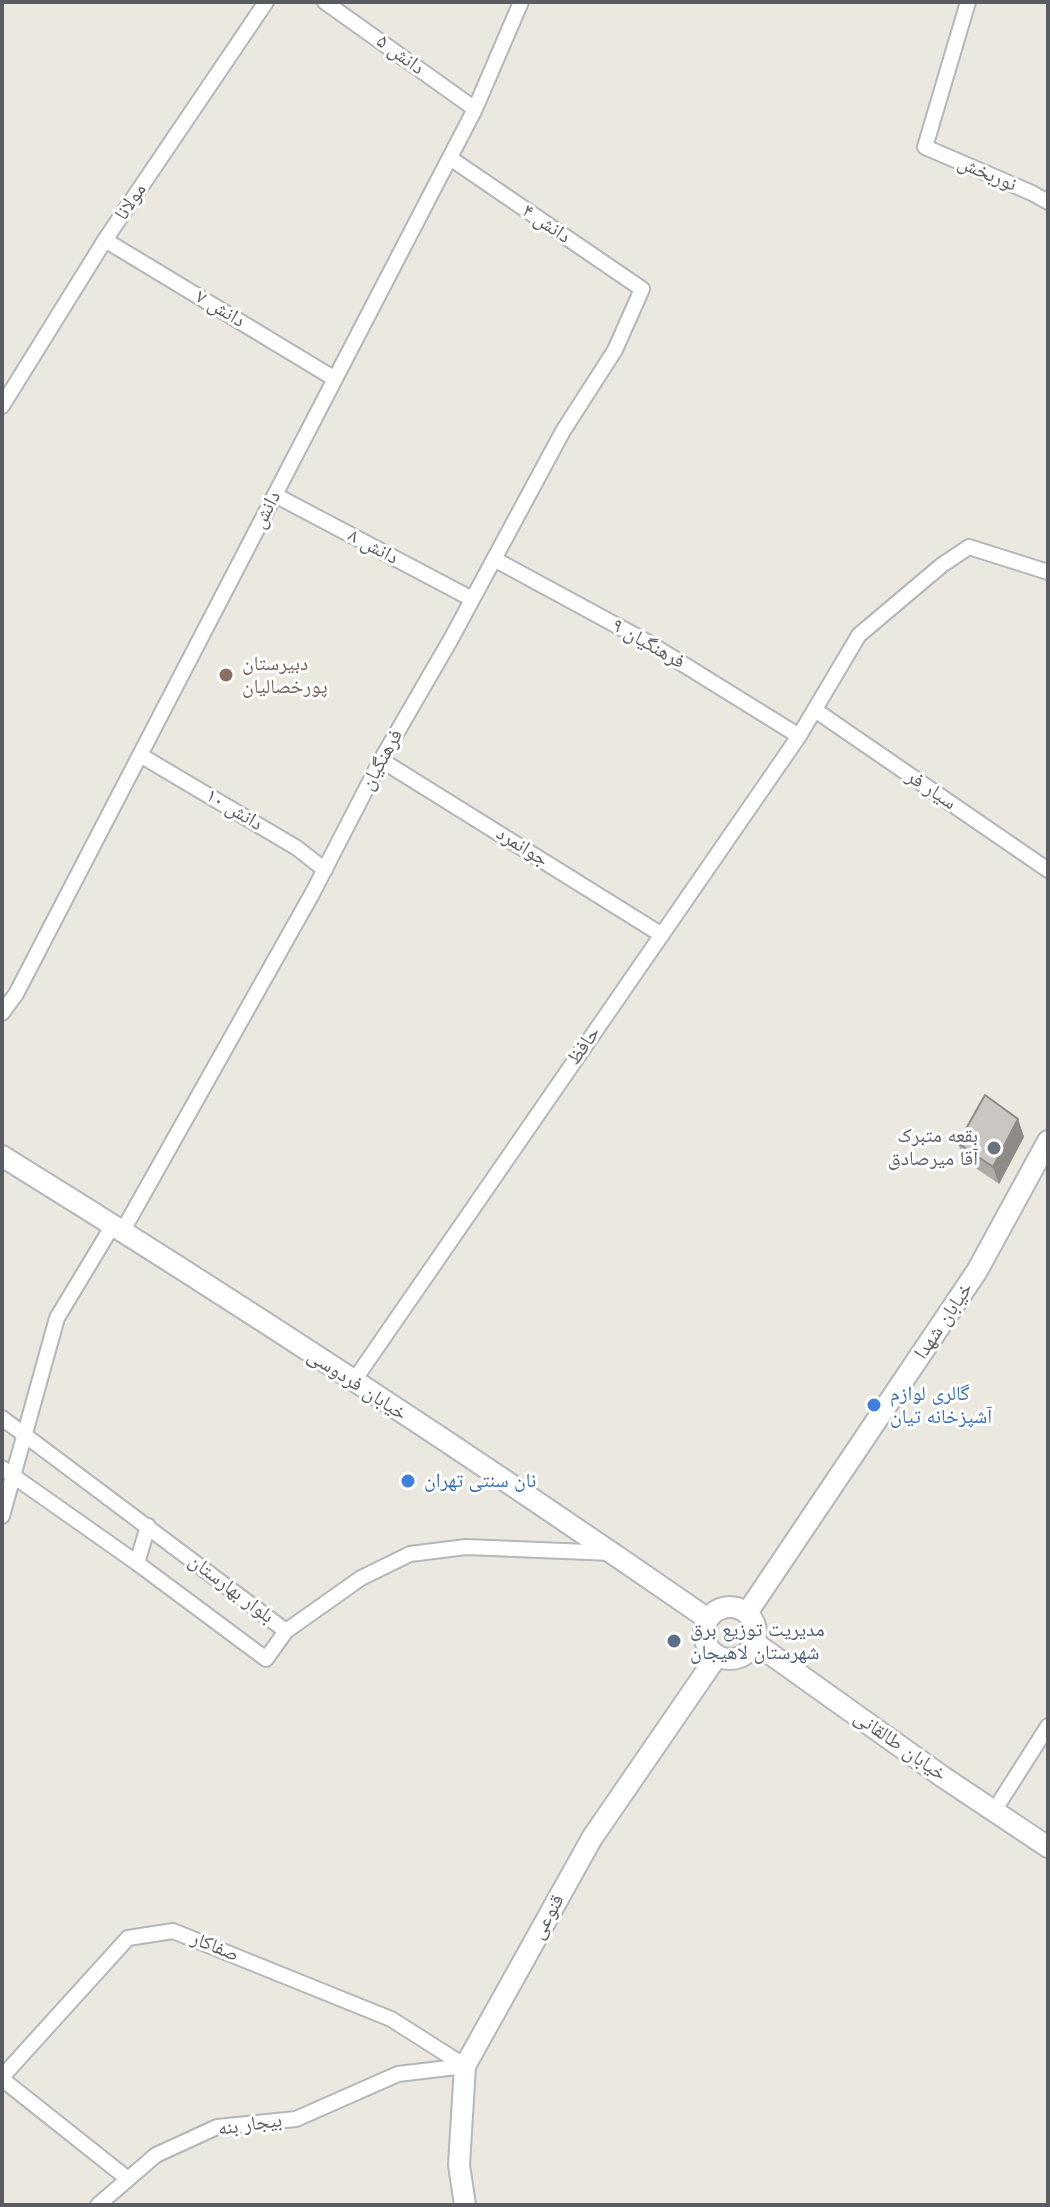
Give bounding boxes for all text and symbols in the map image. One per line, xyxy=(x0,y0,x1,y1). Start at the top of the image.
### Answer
street label: دانش ۵ xyxy=(371,30,429,80)
street label: نوربخش xyxy=(954,151,1020,197)
street label: مولانا xyxy=(110,179,152,225)
street label: دانش ۴ xyxy=(517,199,575,249)
street label: دانش ۷ xyxy=(191,285,249,333)
street label: دانش xyxy=(247,487,287,533)
street label: دانش ۸ xyxy=(344,524,402,570)
street label: فرهنگیان ۹ xyxy=(607,614,689,674)
place label: دبیرستان پورخصالیان xyxy=(242,652,327,699)
marker: دبیرستان پورخصالیان xyxy=(217,666,235,684)
street label: فرهنگیان xyxy=(356,725,408,795)
street label: سیار فر xyxy=(901,765,961,815)
street label: دانش ۱۰ xyxy=(201,784,267,836)
street label: جوانمرد xyxy=(491,822,553,872)
street label: حافظ xyxy=(562,1022,606,1070)
place label: بقعه متبرک آقا میرصادق xyxy=(888,1124,978,1171)
marker: بقعه متبرک آقا میرصادق xyxy=(985,1139,1003,1157)
street label: خیابان شهدا xyxy=(909,1278,979,1364)
street label: خیابان فردوسی xyxy=(303,1344,411,1426)
place label: گالری لوازم آشپزخانه تیان xyxy=(890,1382,992,1429)
marker: گالری لوازم آشپزخانه تیان xyxy=(865,1396,883,1414)
place label: نان سنتی تهران xyxy=(424,1469,536,1493)
marker: نان سنتی تهران xyxy=(399,1472,417,1490)
street label: بلوار بهارستان xyxy=(184,1549,278,1629)
place label: مدیریت توزیع برق شهرستان لاهیجان xyxy=(690,1618,825,1665)
marker: مدیریت توزیع برق شهرستان لاهیجان xyxy=(665,1632,683,1650)
street label: خیابان طالقانی xyxy=(849,1705,951,1787)
street label: قنوعی xyxy=(526,1890,570,1944)
street label: صفاکار xyxy=(188,1927,242,1967)
street label: بیجار بنه xyxy=(216,2109,284,2141)

